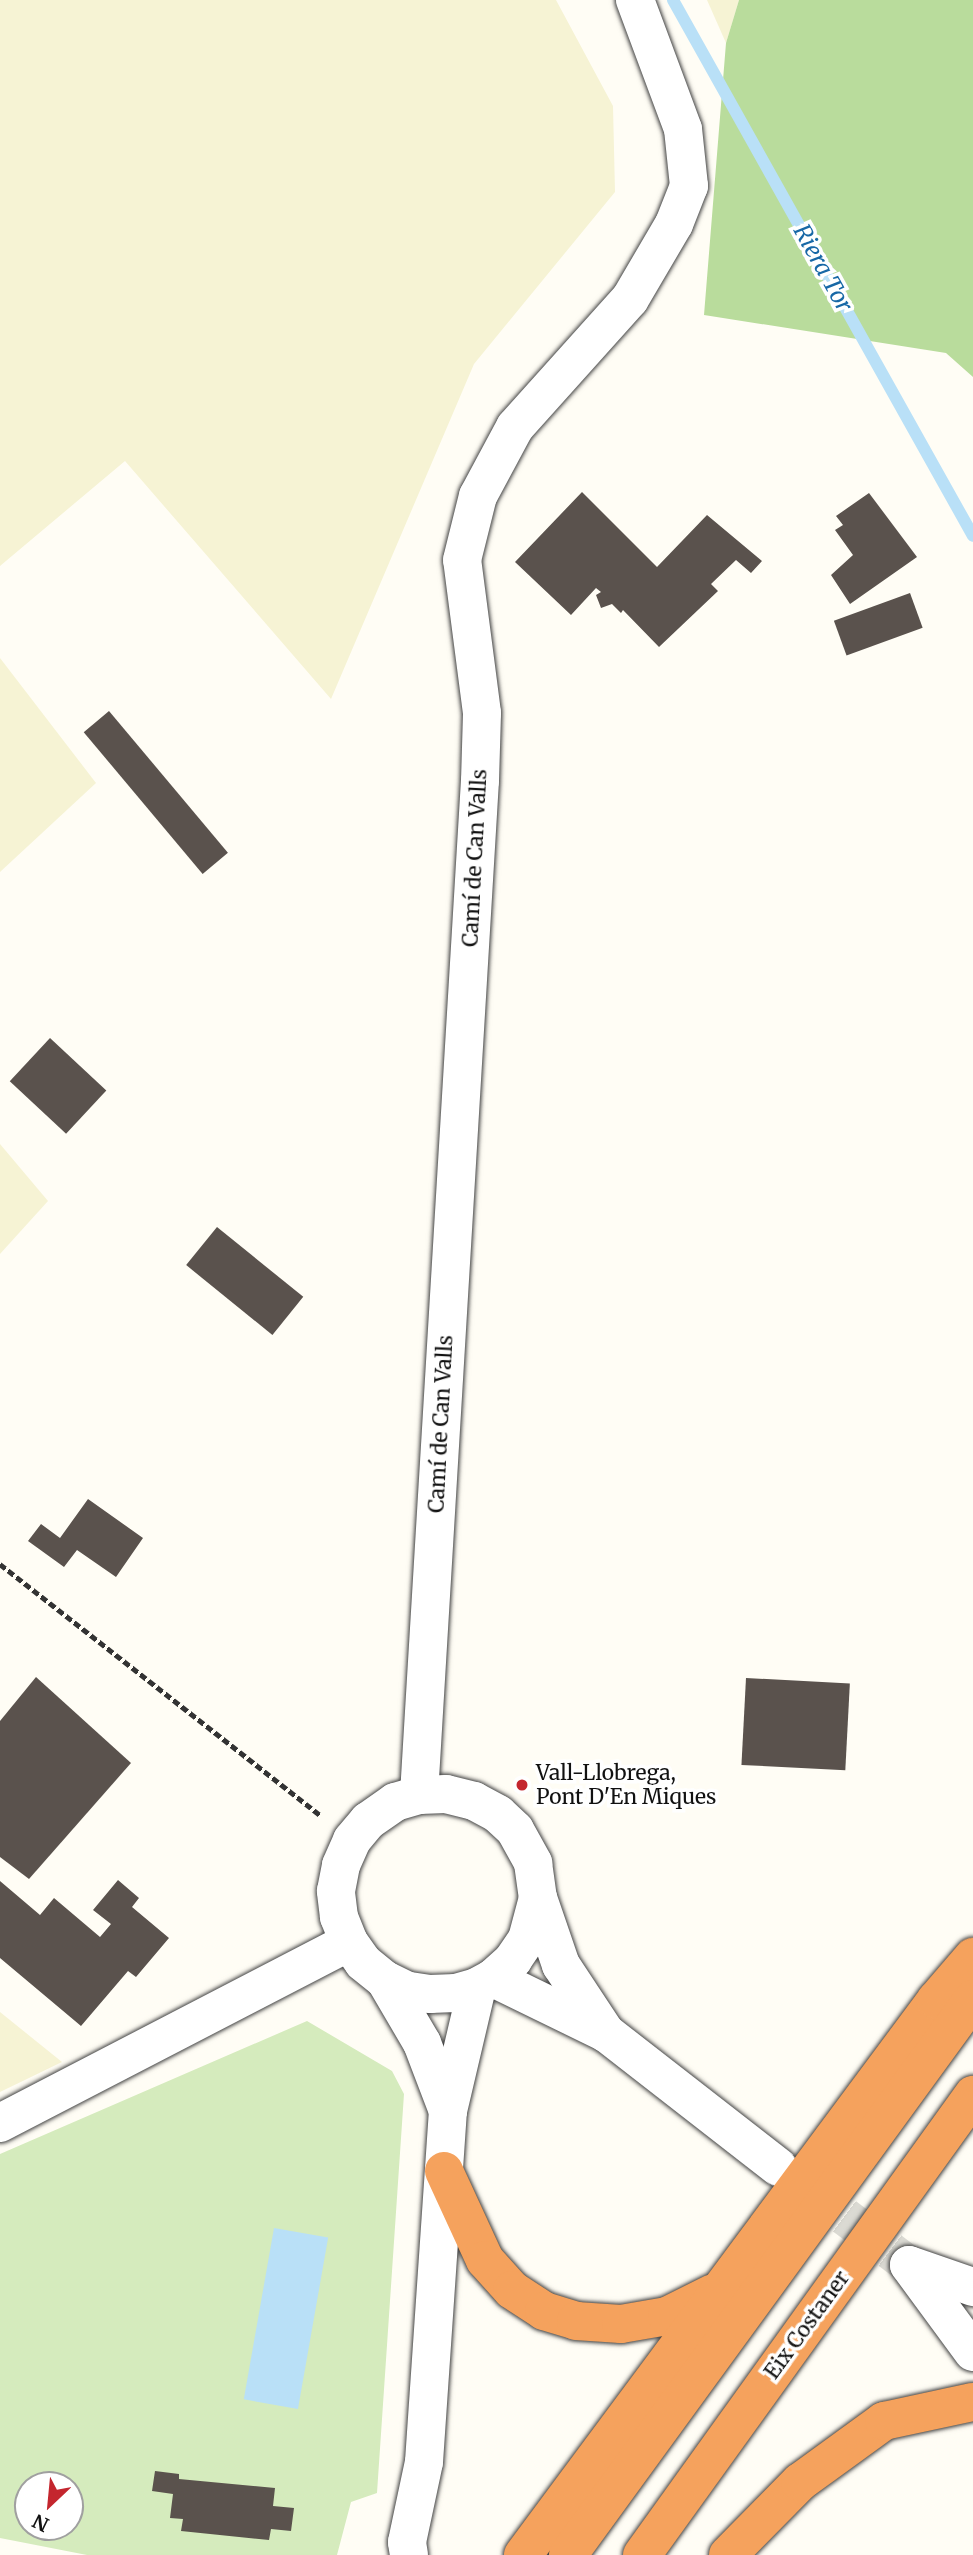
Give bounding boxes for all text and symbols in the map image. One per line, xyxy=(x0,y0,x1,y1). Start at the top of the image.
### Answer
water label: Riera Tor xyxy=(788,220,858,316)
street label: Camí de Can Valls xyxy=(458,768,492,948)
street label: Camí de Can Valls xyxy=(424,1334,458,1514)
place label: Vall-Llobrega, Pont D'En Miques xyxy=(536,1760,716,1810)
marker: Vall-Llobrega, Pont D'En Miques xyxy=(514,1777,530,1793)
street label: Eix Costaner xyxy=(759,2266,855,2384)
north arrow xyxy=(14,2471,84,2541)
text: N xyxy=(29,2509,53,2537)

